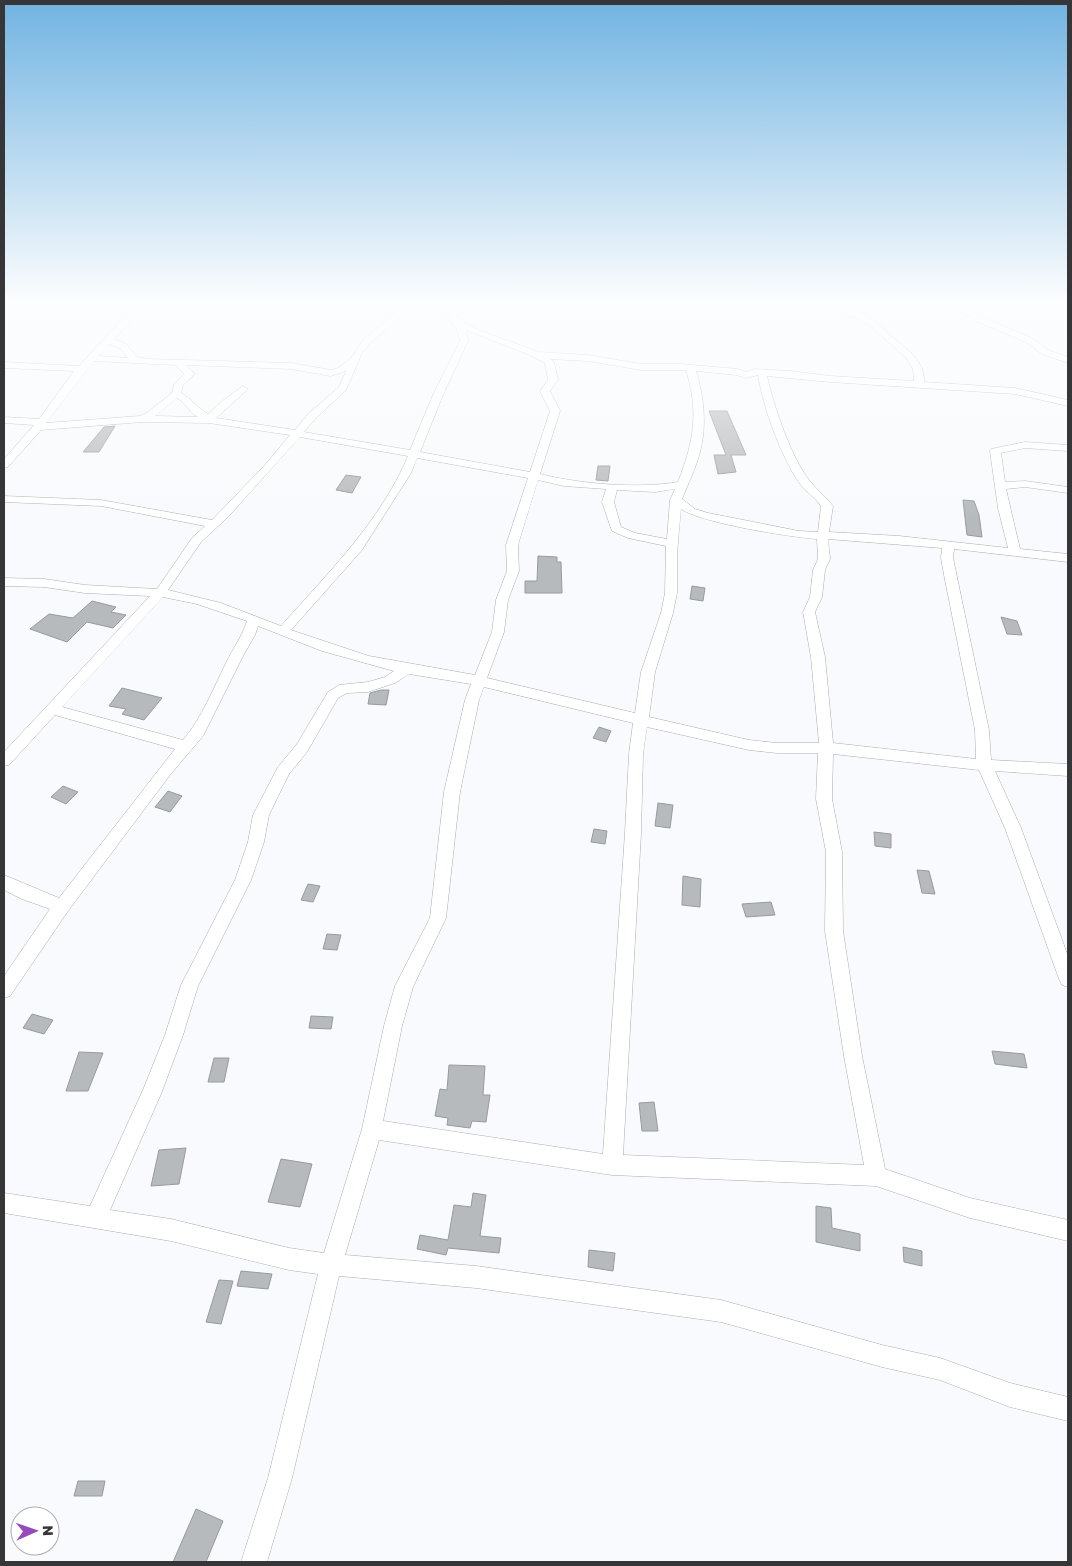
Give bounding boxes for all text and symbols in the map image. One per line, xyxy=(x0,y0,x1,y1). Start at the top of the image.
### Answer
north arrow xyxy=(10,1506,60,1556)
text: N xyxy=(40,1525,57,1536)

